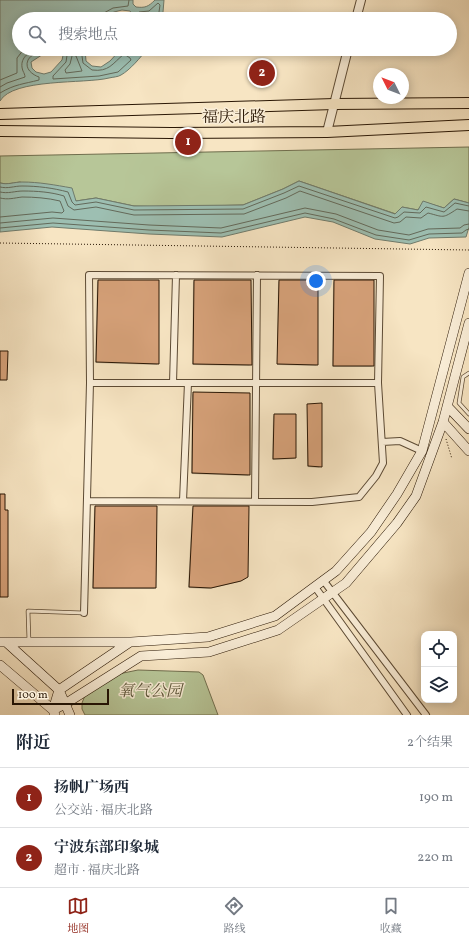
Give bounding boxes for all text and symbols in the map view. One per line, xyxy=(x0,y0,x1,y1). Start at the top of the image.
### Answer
search box xyxy=(12,12,457,56)
icon: search xyxy=(26,23,48,45)
text: 搜索地点 xyxy=(58,25,118,46)
pin: 2 xyxy=(249,58,275,88)
north arrow xyxy=(373,68,409,104)
street label: 福庆北路 xyxy=(202,107,266,129)
pin: 1 xyxy=(175,127,201,157)
your location xyxy=(306,271,326,291)
map controls xyxy=(421,631,457,703)
button: locate xyxy=(421,631,457,667)
button: layers xyxy=(421,667,457,703)
park label: 氧气公园 xyxy=(118,681,185,703)
scale bar xyxy=(12,687,109,706)
text: 100 m xyxy=(18,688,48,703)
text: 附近 xyxy=(16,732,50,755)
text: 2个结果 xyxy=(407,734,453,752)
text: 扬帆广场西 xyxy=(54,778,129,799)
text: 1 xyxy=(26,789,32,807)
text: 190 m xyxy=(419,789,453,807)
text: 公交站 · 福庆北路 xyxy=(54,802,153,820)
text: 宁波东部印象城 xyxy=(54,838,159,859)
text: 2 xyxy=(26,849,32,867)
text: 220 m xyxy=(417,849,453,867)
text: 超市 · 福庆北路 xyxy=(54,862,140,880)
tab: 地图 xyxy=(67,895,89,937)
tab: 路线 xyxy=(223,895,245,937)
tab: 收藏 xyxy=(380,895,402,937)

